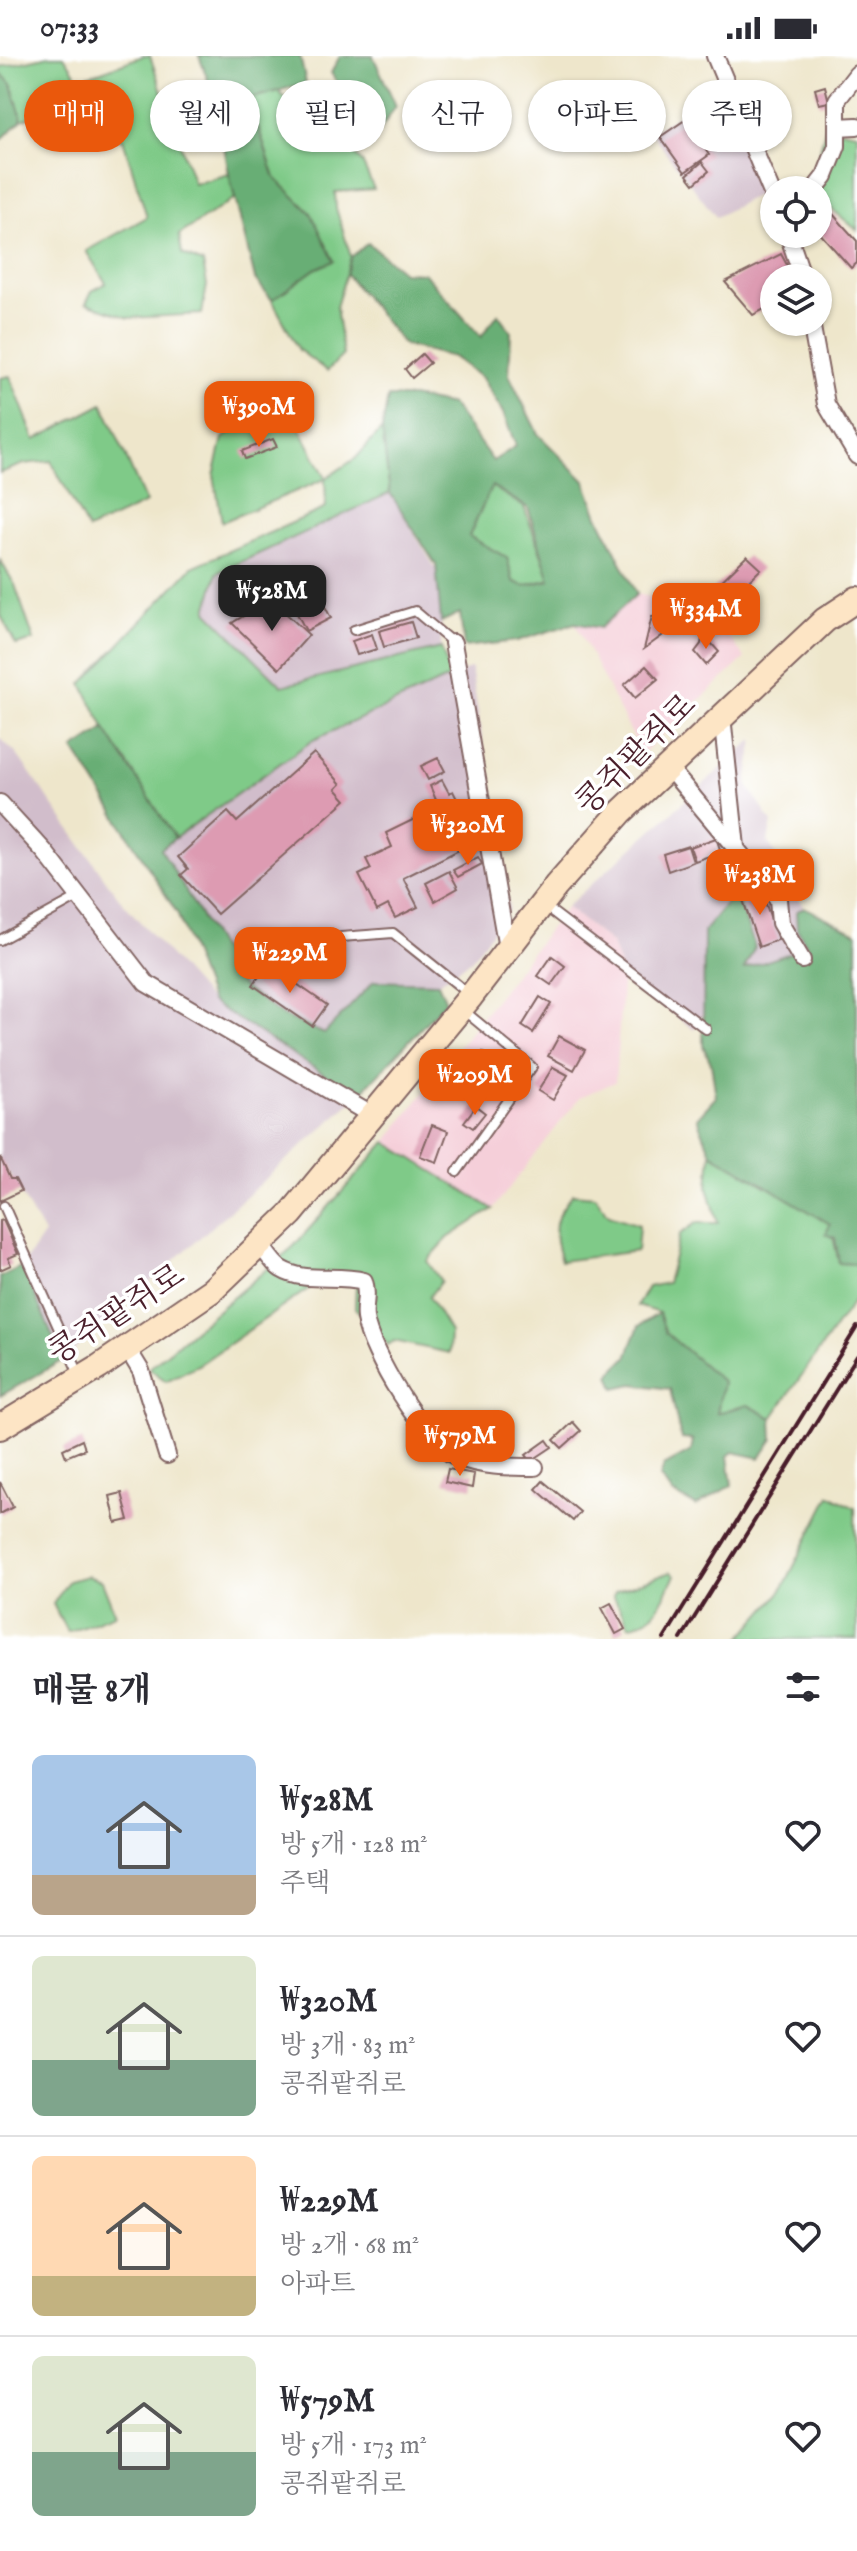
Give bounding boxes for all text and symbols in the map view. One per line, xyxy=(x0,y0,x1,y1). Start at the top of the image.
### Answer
text: 07:33 xyxy=(40,9,99,47)
chip: 매매 xyxy=(24,80,134,152)
chip: 월세 xyxy=(150,80,260,152)
chip: 필터 xyxy=(276,80,386,152)
chip: 신규 xyxy=(402,80,512,152)
chip: 아파트 xyxy=(528,80,666,152)
chip: 주택 xyxy=(682,80,792,152)
map controls xyxy=(760,176,832,336)
button: locate xyxy=(760,176,832,248)
button: layers xyxy=(760,264,832,336)
pin: ₩390M xyxy=(203,381,315,449)
text: ₩390M xyxy=(222,390,296,423)
pin: ₩528M xyxy=(216,565,328,633)
text: ₩528M xyxy=(236,574,308,607)
pin: ₩334M xyxy=(650,583,762,651)
text: ₩334M xyxy=(670,592,742,625)
street label: 콩쥐팥쥐로 xyxy=(568,686,706,824)
pin: ₩320M xyxy=(412,799,524,867)
text: ₩320M xyxy=(431,808,505,841)
pin: ₩238M xyxy=(704,849,816,917)
text: ₩238M xyxy=(724,858,796,891)
pin: ₩229M xyxy=(234,927,346,995)
text: ₩229M xyxy=(252,936,328,969)
pin: ₩209M xyxy=(419,1049,531,1117)
text: ₩209M xyxy=(437,1058,513,1091)
street label: 콩쥐팥쥐로 xyxy=(41,1256,193,1374)
pin: ₩579M xyxy=(404,1410,516,1478)
text: ₩579M xyxy=(424,1419,496,1452)
icon: filters xyxy=(781,1665,825,1709)
text: 매물 8개 xyxy=(32,1670,151,1713)
text: ₩528M xyxy=(280,1779,374,1822)
icon: home xyxy=(96,1787,192,1883)
icon: heart xyxy=(781,1813,825,1857)
text: 방 5개 · 128 m² xyxy=(280,1828,428,1861)
text: 주택 xyxy=(280,1867,330,1900)
text: ₩320M xyxy=(280,1980,377,2023)
icon: home xyxy=(96,1988,192,2084)
icon: heart xyxy=(781,2014,825,2058)
text: 방 3개 · 83 m² xyxy=(280,2029,416,2062)
text: 콩쥐팥쥐로 xyxy=(280,2068,406,2101)
text: ₩229M xyxy=(280,2180,379,2223)
icon: home xyxy=(96,2188,192,2284)
icon: heart xyxy=(781,2214,825,2258)
text: 방 2개 · 68 m² xyxy=(280,2229,419,2262)
text: 아파트 xyxy=(280,2268,355,2301)
text: ₩579M xyxy=(280,2380,375,2423)
icon: home xyxy=(96,2388,192,2484)
icon: heart xyxy=(781,2414,825,2458)
text: 방 5개 · 173 m² xyxy=(280,2429,427,2462)
text: 콩쥐팥쥐로 xyxy=(280,2468,406,2501)

